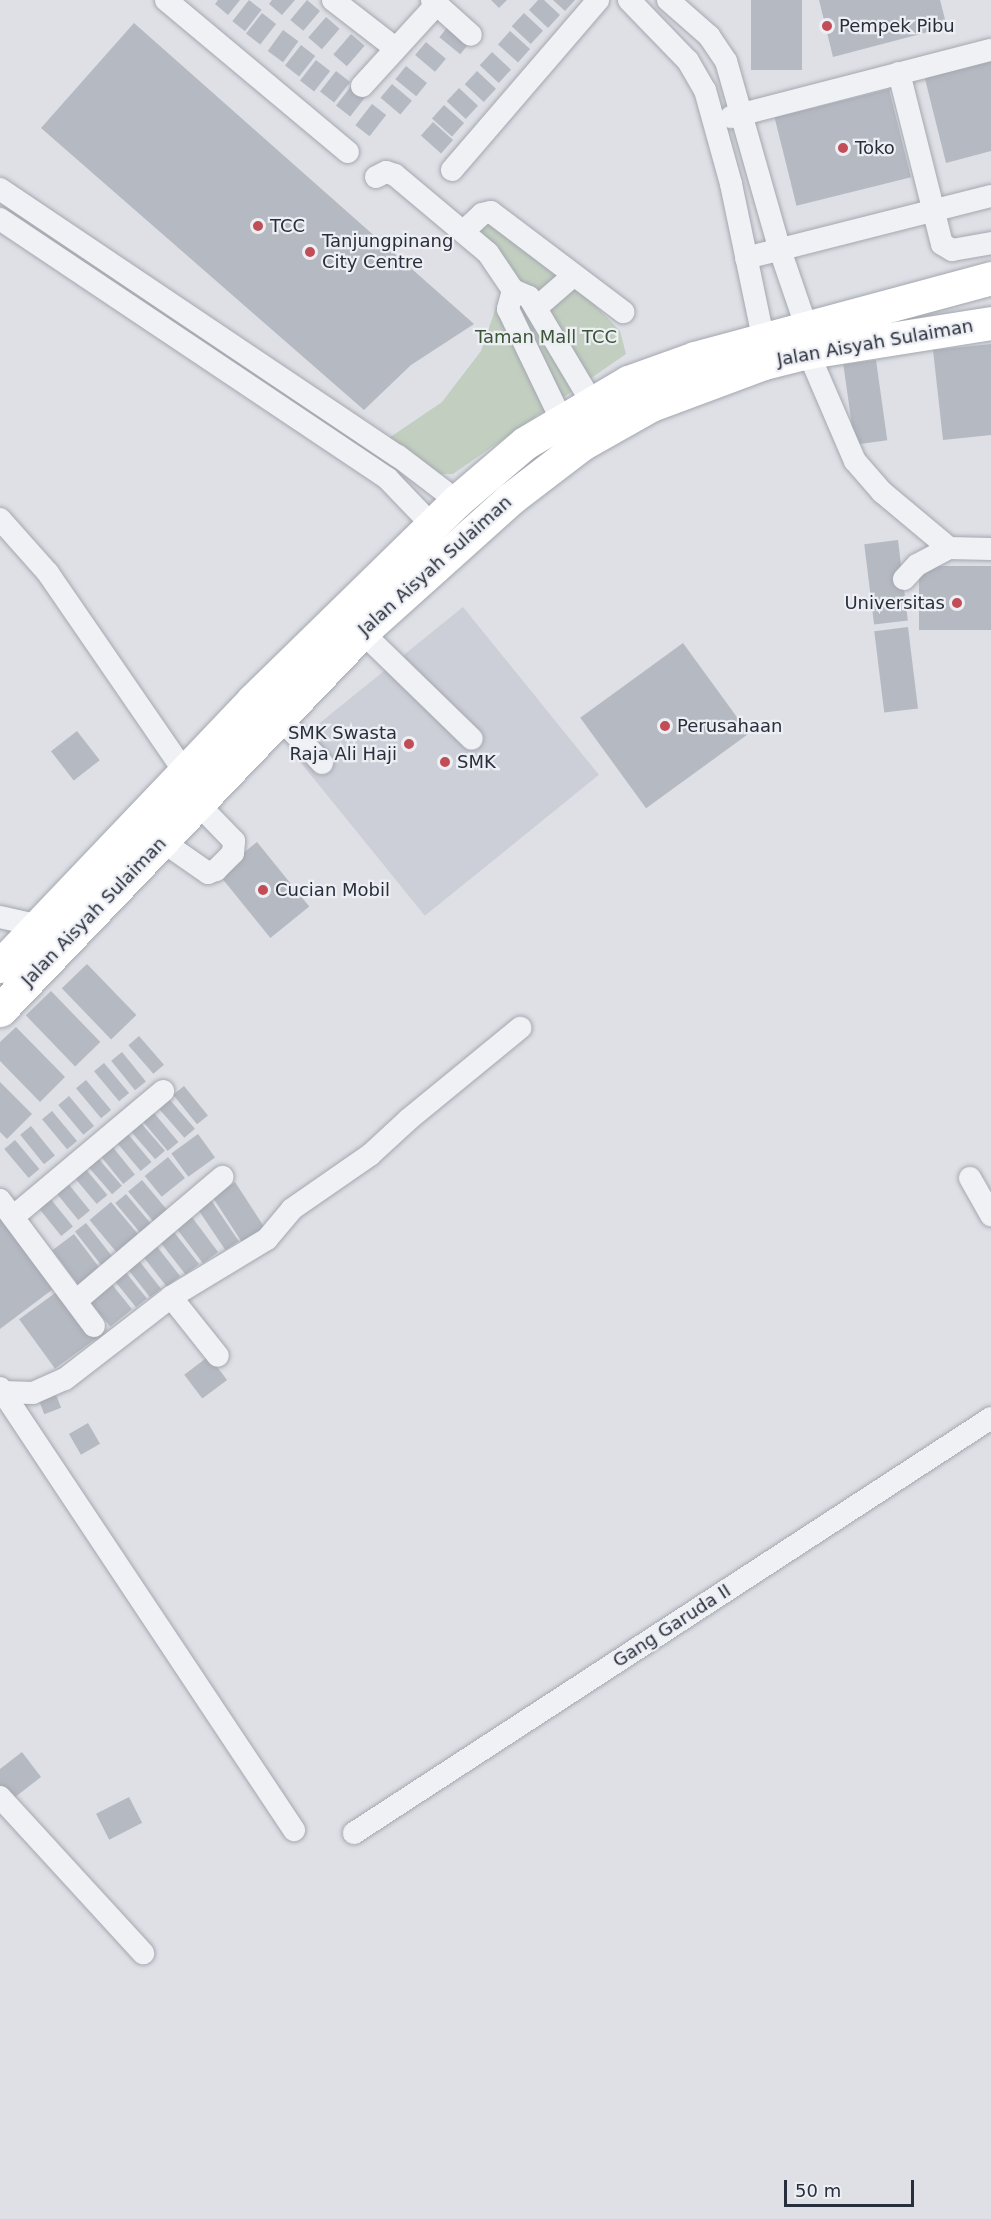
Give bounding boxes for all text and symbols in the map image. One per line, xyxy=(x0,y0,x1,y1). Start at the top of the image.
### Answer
place label: Pempek Pibu xyxy=(839,15,955,37)
marker: Pempek Pibu xyxy=(820,19,834,33)
place label: Toko xyxy=(855,137,895,159)
marker: Toko xyxy=(836,141,850,155)
place label: TCC xyxy=(270,215,305,237)
marker: TCC xyxy=(251,219,265,233)
place label: Tanjungpinang City Centre xyxy=(322,231,453,274)
marker: Tanjungpinang City Centre xyxy=(303,245,317,259)
street label: Jalan Aisyah Sulaiman xyxy=(775,315,975,371)
park label: Taman Mall TCC xyxy=(475,326,617,348)
street label: Jalan Aisyah Sulaiman xyxy=(354,491,516,641)
place label: Universitas xyxy=(844,592,945,614)
marker: Universitas xyxy=(950,596,964,610)
place label: Perusahaan xyxy=(677,715,782,737)
marker: Perusahaan xyxy=(658,719,672,733)
place label: SMK Swasta Raja Ali Haji xyxy=(288,723,397,766)
marker: SMK Swasta Raja Ali Haji xyxy=(402,737,416,751)
place label: SMK xyxy=(457,751,496,773)
marker: SMK xyxy=(438,755,452,769)
street label: Jalan Aisyah Sulaiman xyxy=(17,833,171,991)
place label: Cucian Mobil xyxy=(275,879,390,901)
marker: Cucian Mobil xyxy=(256,883,270,897)
street label: Gang Garuda II xyxy=(609,1580,735,1672)
scale bar xyxy=(787,2168,918,2206)
text: 50 m xyxy=(795,2180,841,2201)

